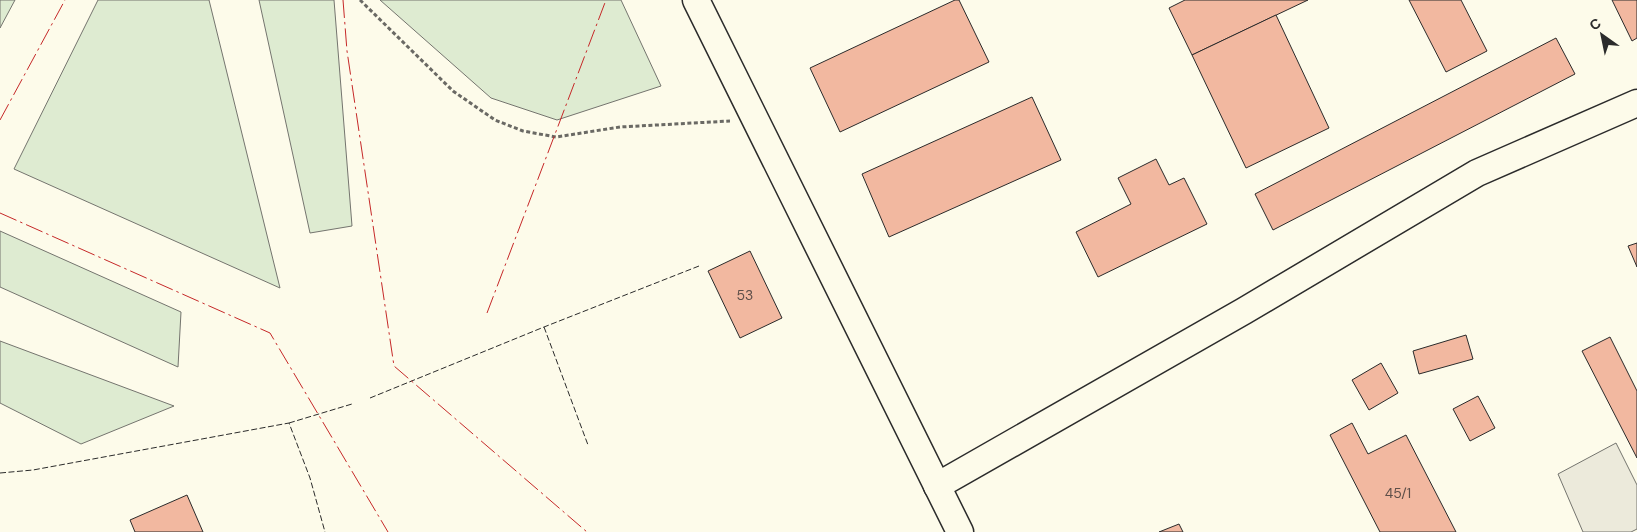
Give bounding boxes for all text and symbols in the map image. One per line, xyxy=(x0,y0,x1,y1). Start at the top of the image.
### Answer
north arrow xyxy=(1577,10,1627,60)
text: С xyxy=(1586,14,1604,34)
house number: 53 xyxy=(737,286,753,304)
house number: 45/1 xyxy=(1385,484,1411,502)

